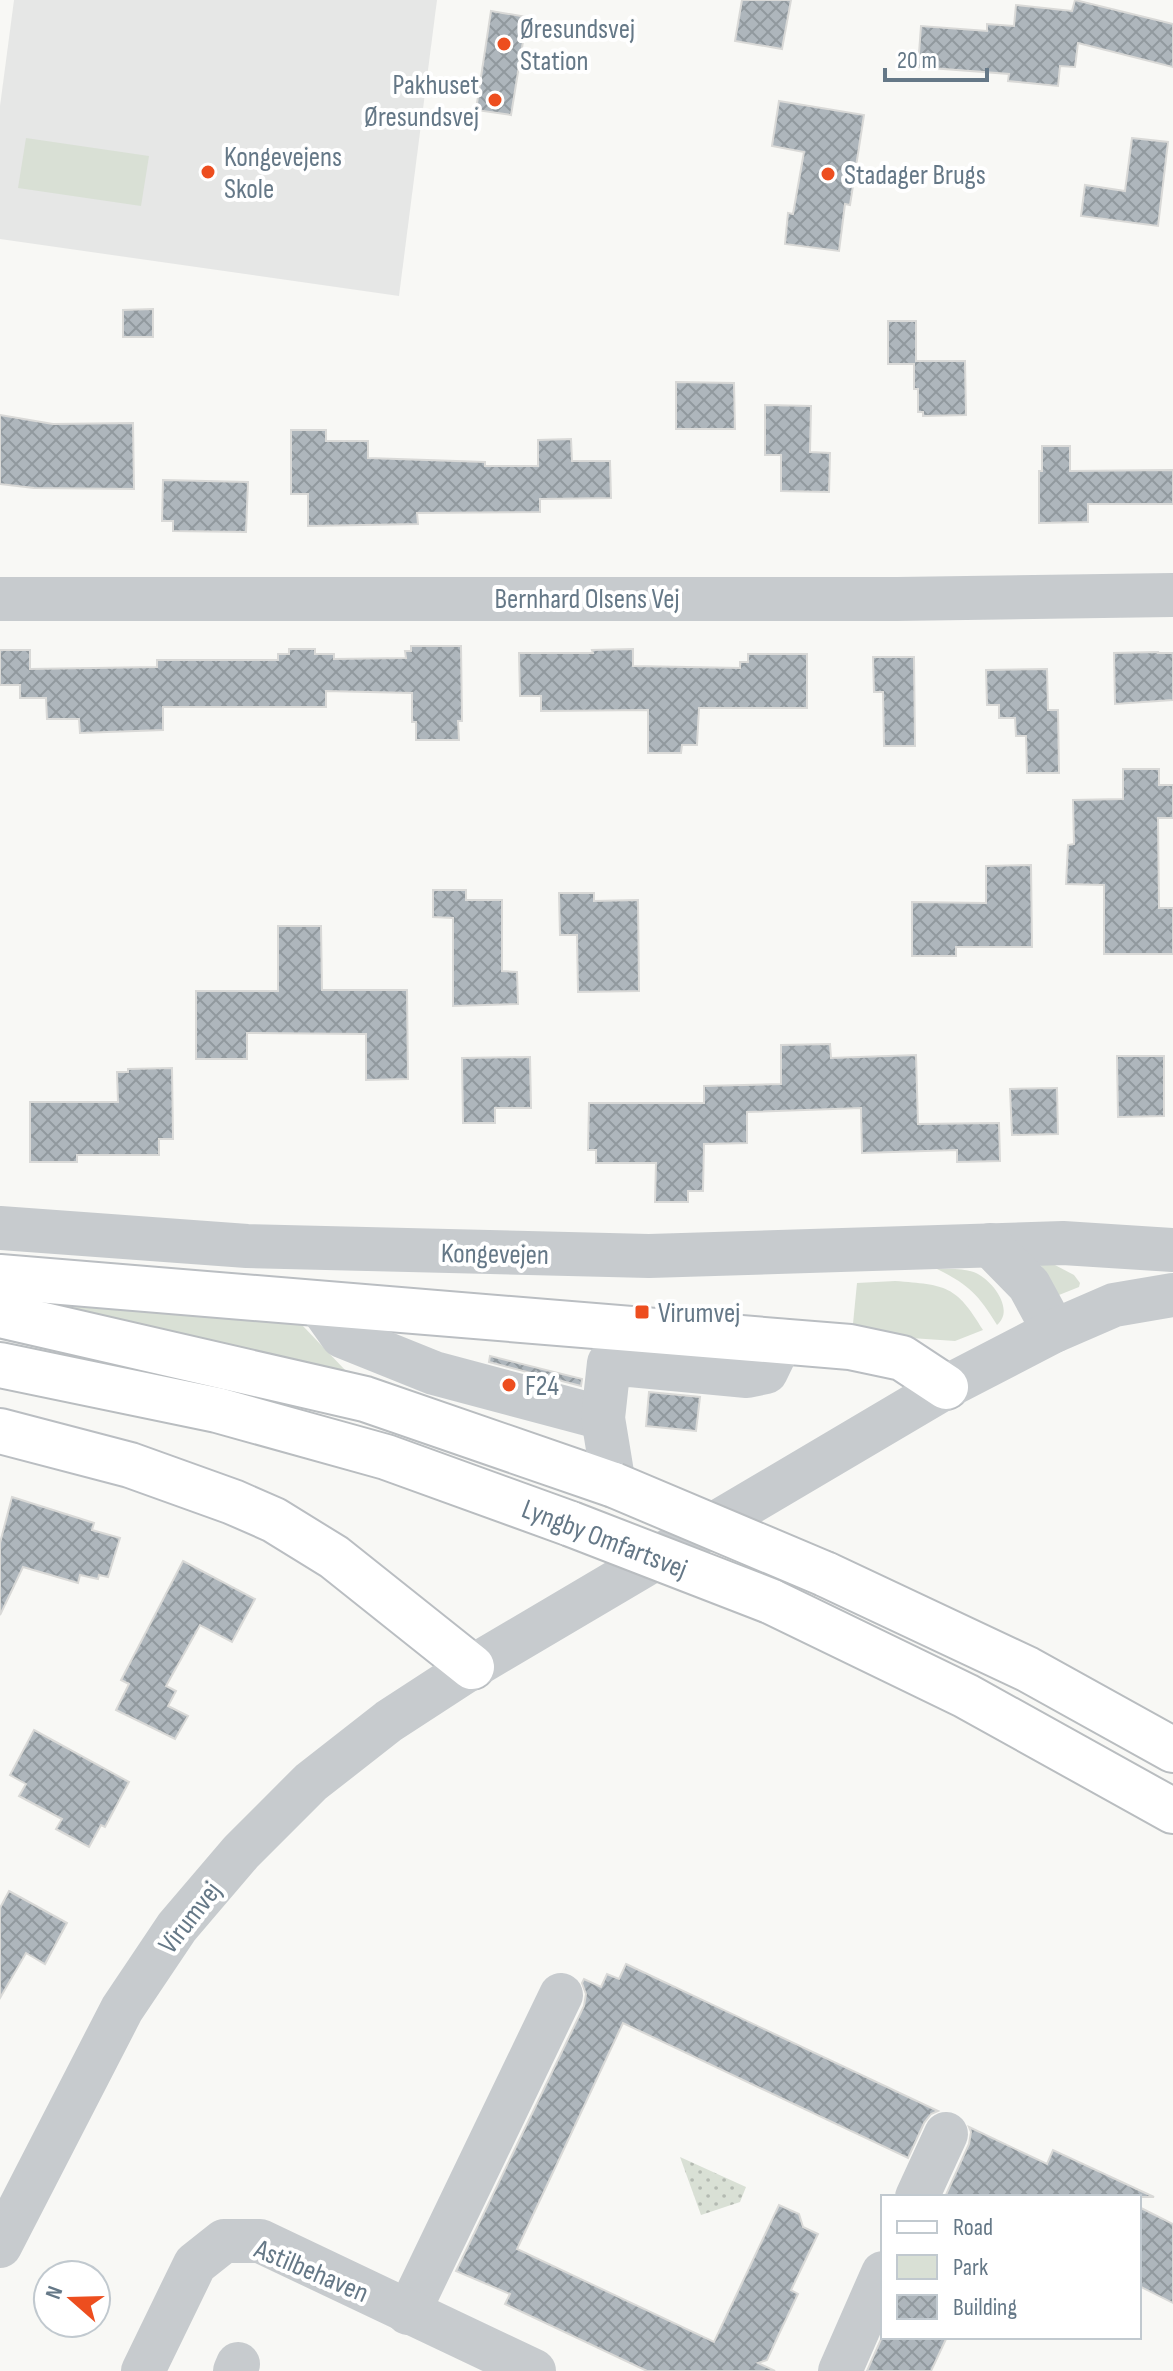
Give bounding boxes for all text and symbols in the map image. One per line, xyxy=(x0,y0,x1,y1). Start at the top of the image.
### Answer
place label: Øresundsvej Station xyxy=(520,13,635,78)
scale bar xyxy=(885,32,987,82)
marker: Øresundsvej Station xyxy=(495,35,513,53)
text: 20 m xyxy=(897,46,937,75)
place label: Pakhuset Øresundsvej xyxy=(364,69,479,134)
marker: Pakhuset Øresundsvej xyxy=(486,91,504,109)
place label: Kongevejens Skole xyxy=(224,141,342,206)
place label: Stadager Brugs xyxy=(844,159,986,192)
marker: Kongevejens Skole xyxy=(199,163,217,181)
marker: Stadager Brugs xyxy=(819,165,837,183)
street label: Bernhard Olsens Vej xyxy=(494,583,680,616)
street label: Kongevejen xyxy=(441,1237,549,1272)
place label: Virumvej xyxy=(658,1297,740,1330)
marker: Virumvej xyxy=(633,1303,651,1321)
place label: F24 xyxy=(525,1370,559,1403)
marker: F24 xyxy=(500,1376,518,1394)
street label: Lyngby Omfartsvej xyxy=(517,1493,692,1586)
street label: Virumvej xyxy=(152,1875,229,1961)
legend xyxy=(881,2195,1141,2339)
text: Road xyxy=(953,2213,993,2242)
street label: Astilbehaven xyxy=(249,2232,373,2310)
text: Park xyxy=(953,2253,988,2282)
north arrow xyxy=(32,2259,112,2339)
text: N xyxy=(40,2283,69,2303)
text: Building xyxy=(953,2293,1017,2322)

